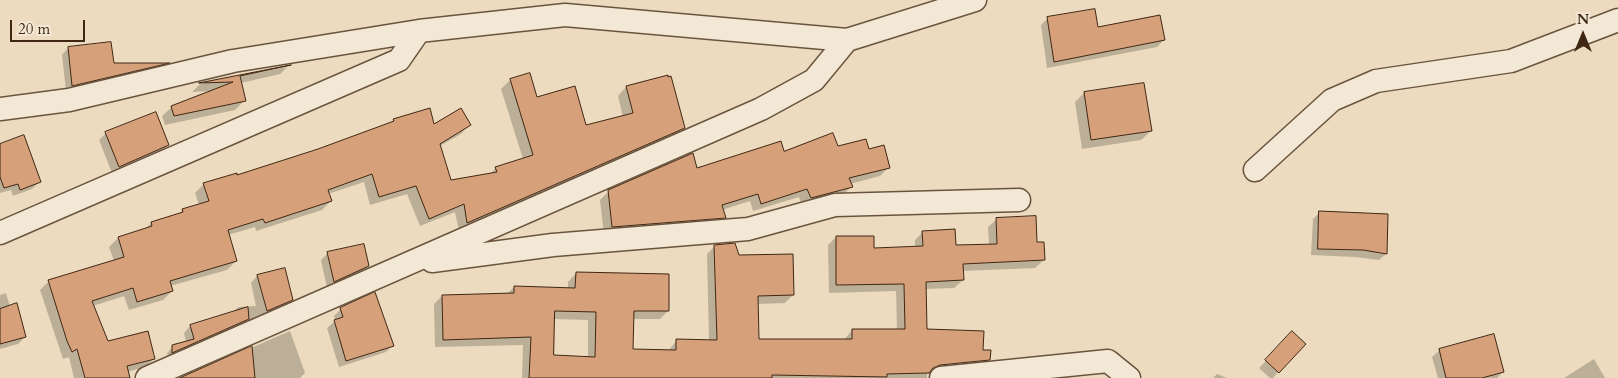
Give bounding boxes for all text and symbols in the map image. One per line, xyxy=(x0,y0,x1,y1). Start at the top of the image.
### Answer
scale bar xyxy=(12,10,88,42)
north arrow xyxy=(1558,10,1608,60)
text: N xyxy=(1577,10,1589,29)
text: 20 m xyxy=(18,19,50,39)

